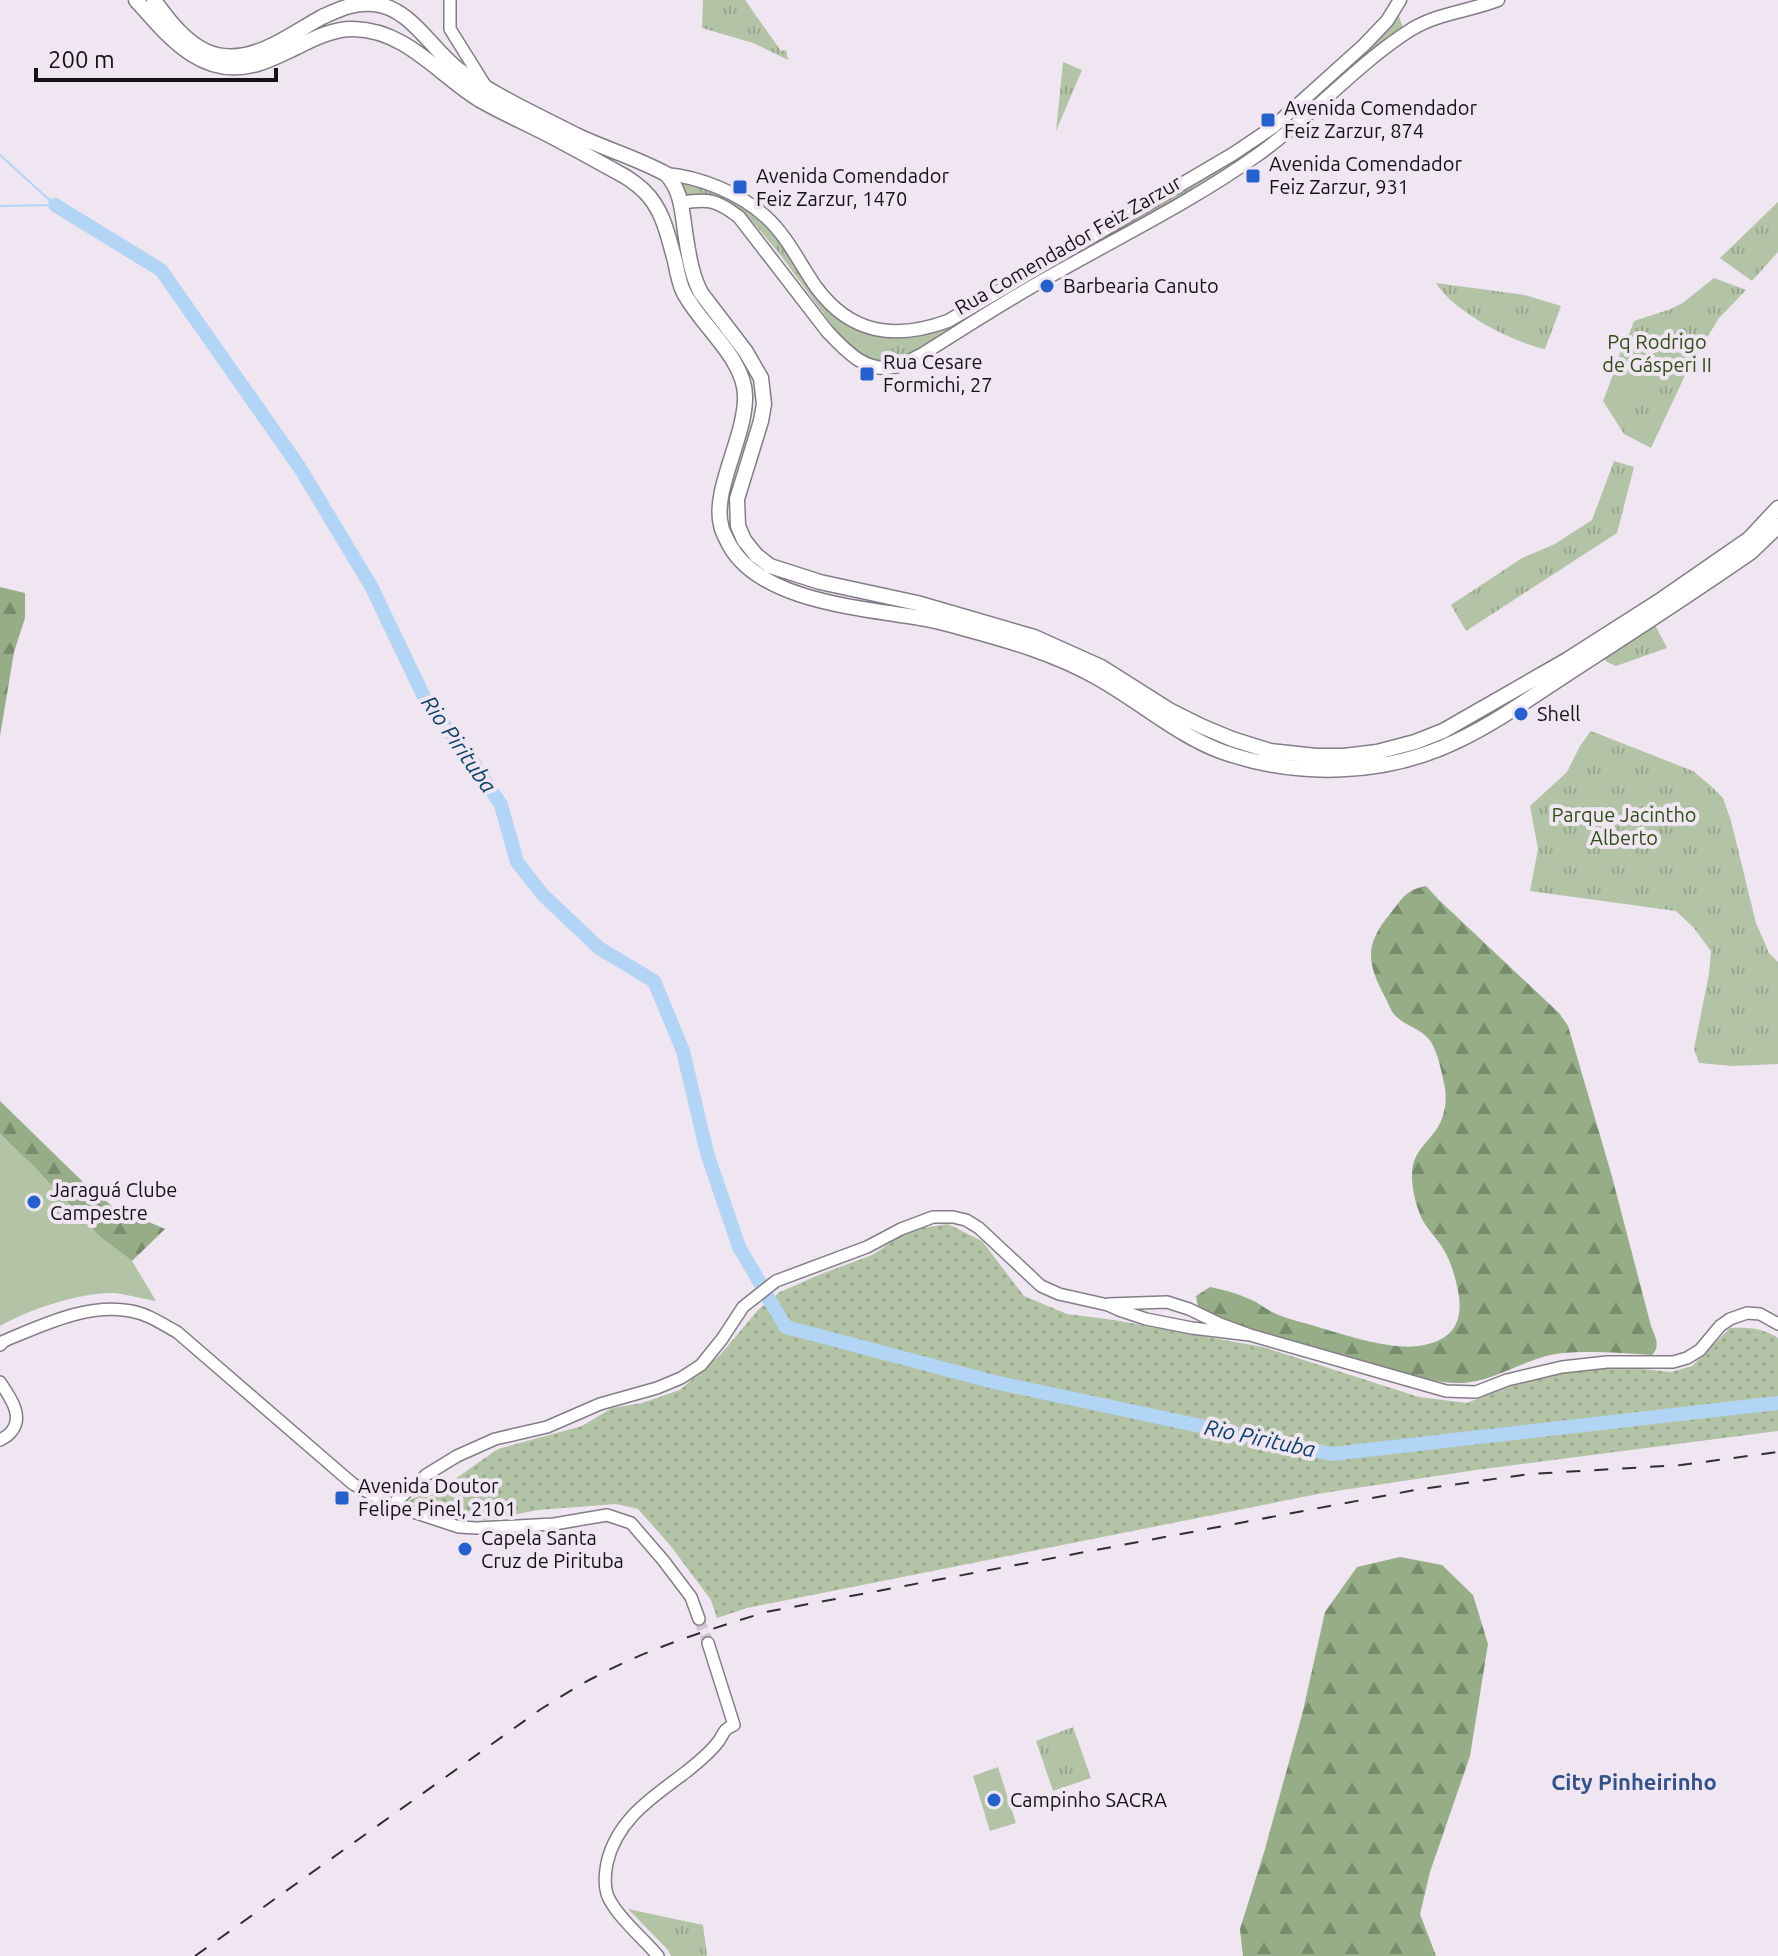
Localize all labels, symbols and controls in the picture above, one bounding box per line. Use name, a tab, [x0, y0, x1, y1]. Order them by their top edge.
scale bar	[36, 32, 276, 82]
text: 200 m	[48, 46, 115, 73]
place label: Avenida Comendador Feiz Zarzur, 874	[1284, 96, 1477, 142]
marker: Avenida Comendador Feiz Zarzur, 874	[1259, 111, 1277, 129]
place label: Avenida Comendador Feiz Zarzur, 931	[1269, 152, 1462, 198]
place label: Avenida Comendador Feiz Zarzur, 1470	[756, 164, 949, 210]
marker: Avenida Comendador Feiz Zarzur, 931	[1244, 167, 1262, 185]
street label: Rua Comendador Feiz Zarzur	[950, 170, 1185, 319]
marker: Avenida Comendador Feiz Zarzur, 1470	[731, 178, 749, 196]
place label: Barbearia Canuto	[1063, 274, 1219, 297]
marker: Barbearia Canuto	[1038, 277, 1056, 295]
park label: Pq Rodrigo de Gásperi II	[1602, 330, 1712, 376]
place label: Rua Cesare Formichi, 27	[883, 350, 993, 396]
marker: Rua Cesare Formichi, 27	[858, 365, 876, 383]
water label: Rio Pirituba	[417, 690, 502, 797]
place label: Shell	[1537, 702, 1580, 725]
marker: Shell	[1512, 705, 1530, 723]
park label: Parque Jacintho Alberto	[1551, 803, 1697, 849]
place label: Jaraguá Clube Campestre	[50, 1178, 177, 1224]
marker: Jaraguá Clube Campestre	[25, 1193, 43, 1211]
water label: Rio Pirituba	[1202, 1414, 1318, 1461]
place label: Avenida Doutor Felipe Pinel, 2101	[358, 1474, 516, 1520]
marker: Avenida Doutor Felipe Pinel, 2101	[333, 1489, 351, 1507]
place label: Capela Santa Cruz de Pirituba	[481, 1526, 624, 1572]
marker: Capela Santa Cruz de Pirituba	[456, 1540, 474, 1558]
district label: City Pinheirinho	[1551, 1769, 1717, 1794]
place label: Campinho SACRA	[1010, 1788, 1167, 1811]
marker: Campinho SACRA	[985, 1791, 1003, 1809]

